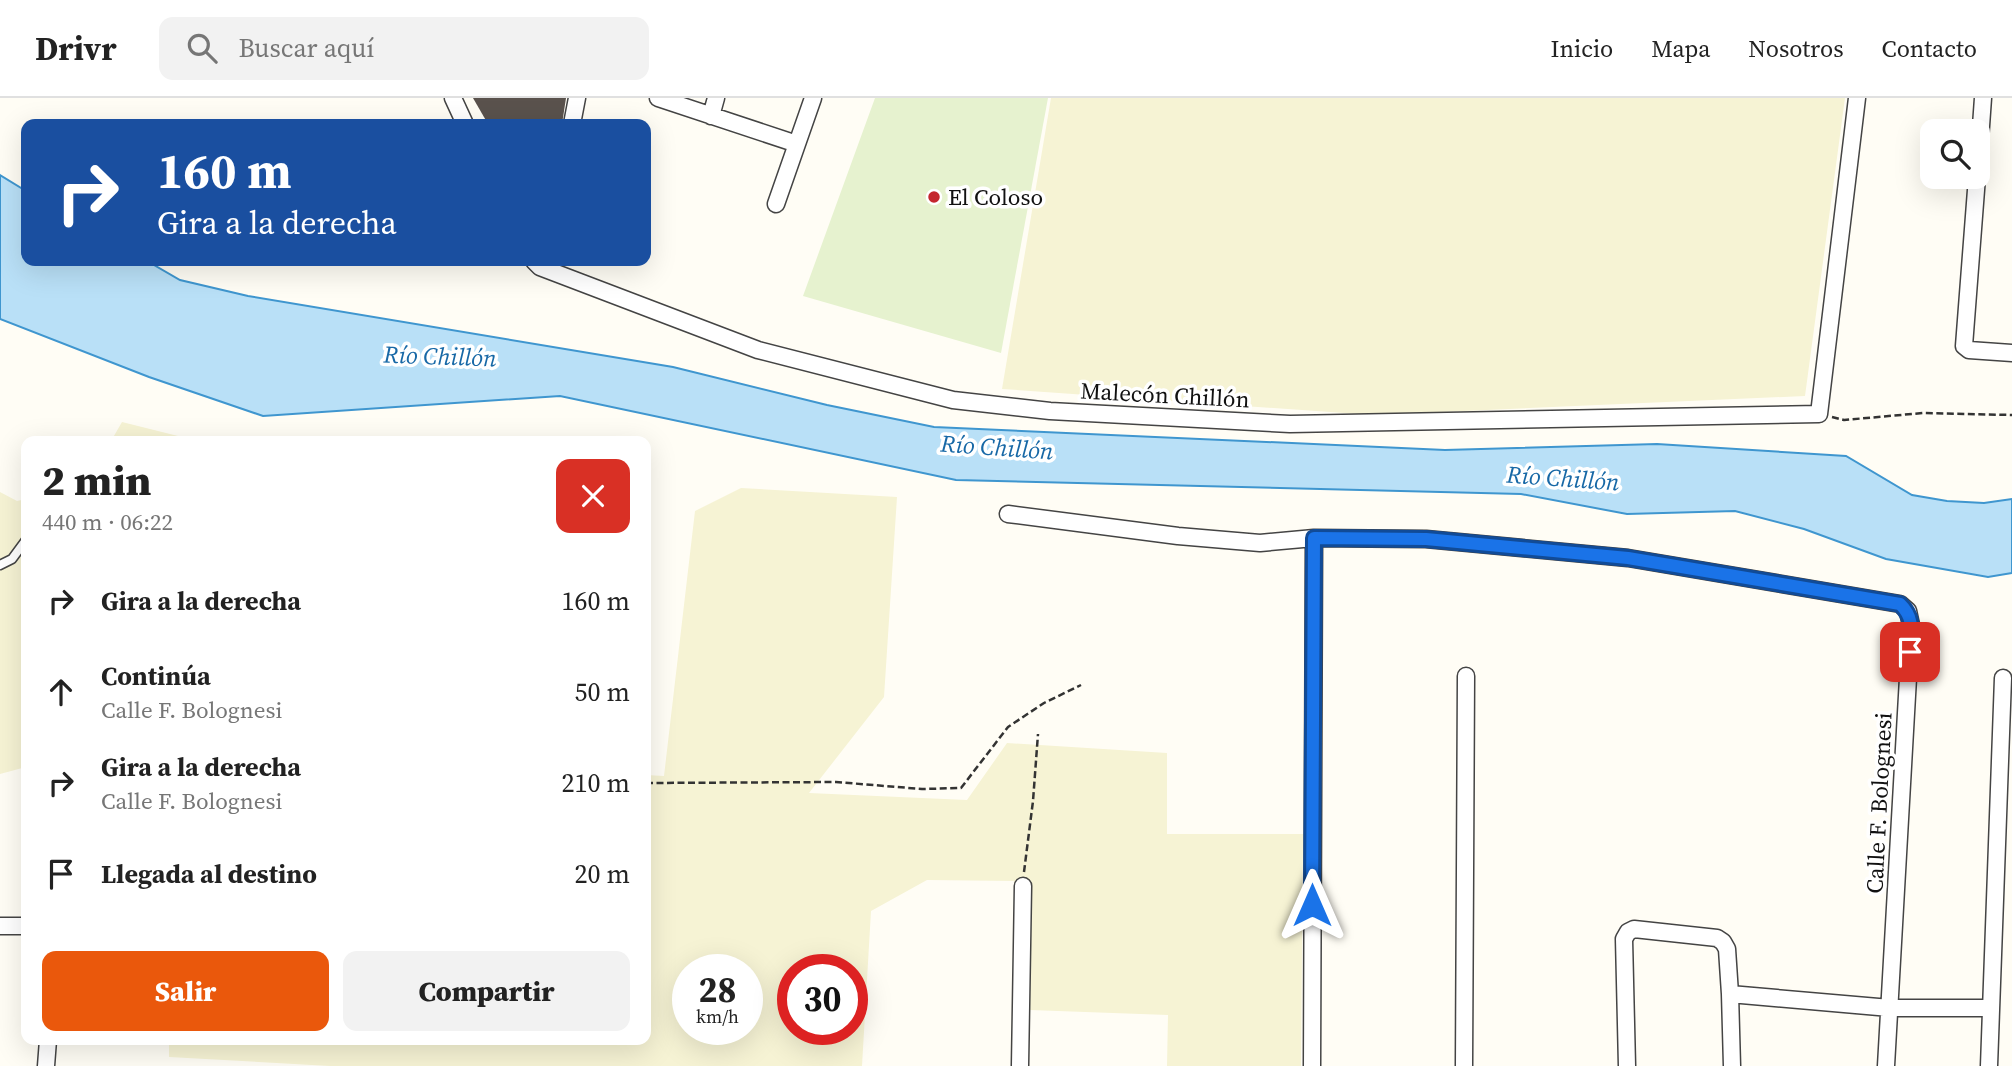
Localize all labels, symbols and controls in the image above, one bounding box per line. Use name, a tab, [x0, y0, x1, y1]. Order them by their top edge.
search box	[159, 17, 649, 80]
text: Drivr	[35, 26, 117, 71]
icon: search	[183, 29, 221, 67]
text: Buscar aquí	[239, 30, 374, 66]
text: Inicio	[1551, 32, 1613, 65]
text: Mapa	[1651, 32, 1710, 65]
text: Nosotros	[1748, 32, 1844, 65]
text: Contacto	[1882, 32, 1977, 65]
map controls	[1920, 119, 1990, 189]
button: search	[1920, 119, 1990, 189]
text: 160 m	[157, 137, 292, 204]
icon: right	[42, 147, 133, 238]
place label: El Coloso	[948, 181, 1043, 213]
marker: El Coloso	[926, 189, 942, 205]
text: Gira a la derecha	[157, 201, 397, 245]
water label: Río Chillón	[382, 338, 498, 374]
street label: Malecón Chillón	[1080, 375, 1250, 415]
water label: Río Chillón	[938, 427, 1055, 467]
text: 2 min	[42, 451, 152, 509]
water label: Río Chillón	[1504, 458, 1621, 498]
button: close	[556, 459, 630, 533]
text: 440 m · 06:22	[42, 506, 173, 538]
icon: right	[42, 582, 80, 620]
text: Gira a la derecha	[101, 583, 301, 619]
text: 160 m	[562, 583, 630, 619]
pin	[1880, 622, 1940, 682]
icon: arrive	[1891, 633, 1929, 671]
text: Continúa	[101, 658, 211, 694]
icon: ahead	[42, 673, 80, 711]
text: 50 m	[575, 674, 630, 710]
text: Calle F. Bolognesi	[101, 694, 282, 726]
street label: Calle F. Bolognesi	[1858, 712, 1900, 894]
text: Gira a la derecha	[101, 749, 301, 785]
icon: right	[42, 764, 80, 802]
text: 210 m	[562, 765, 630, 801]
text: Calle F. Bolognesi	[101, 785, 282, 817]
icon: arrive	[42, 855, 80, 893]
text: Llegada al destino	[101, 856, 317, 892]
text: 20 m	[575, 856, 630, 892]
position arrow	[1275, 868, 1349, 942]
button: Salir	[42, 951, 329, 1031]
button: Compartir	[343, 951, 630, 1031]
speed limit sign: 30	[777, 954, 868, 1045]
text: 28	[699, 966, 736, 1014]
text: km/h	[696, 1004, 739, 1029]

